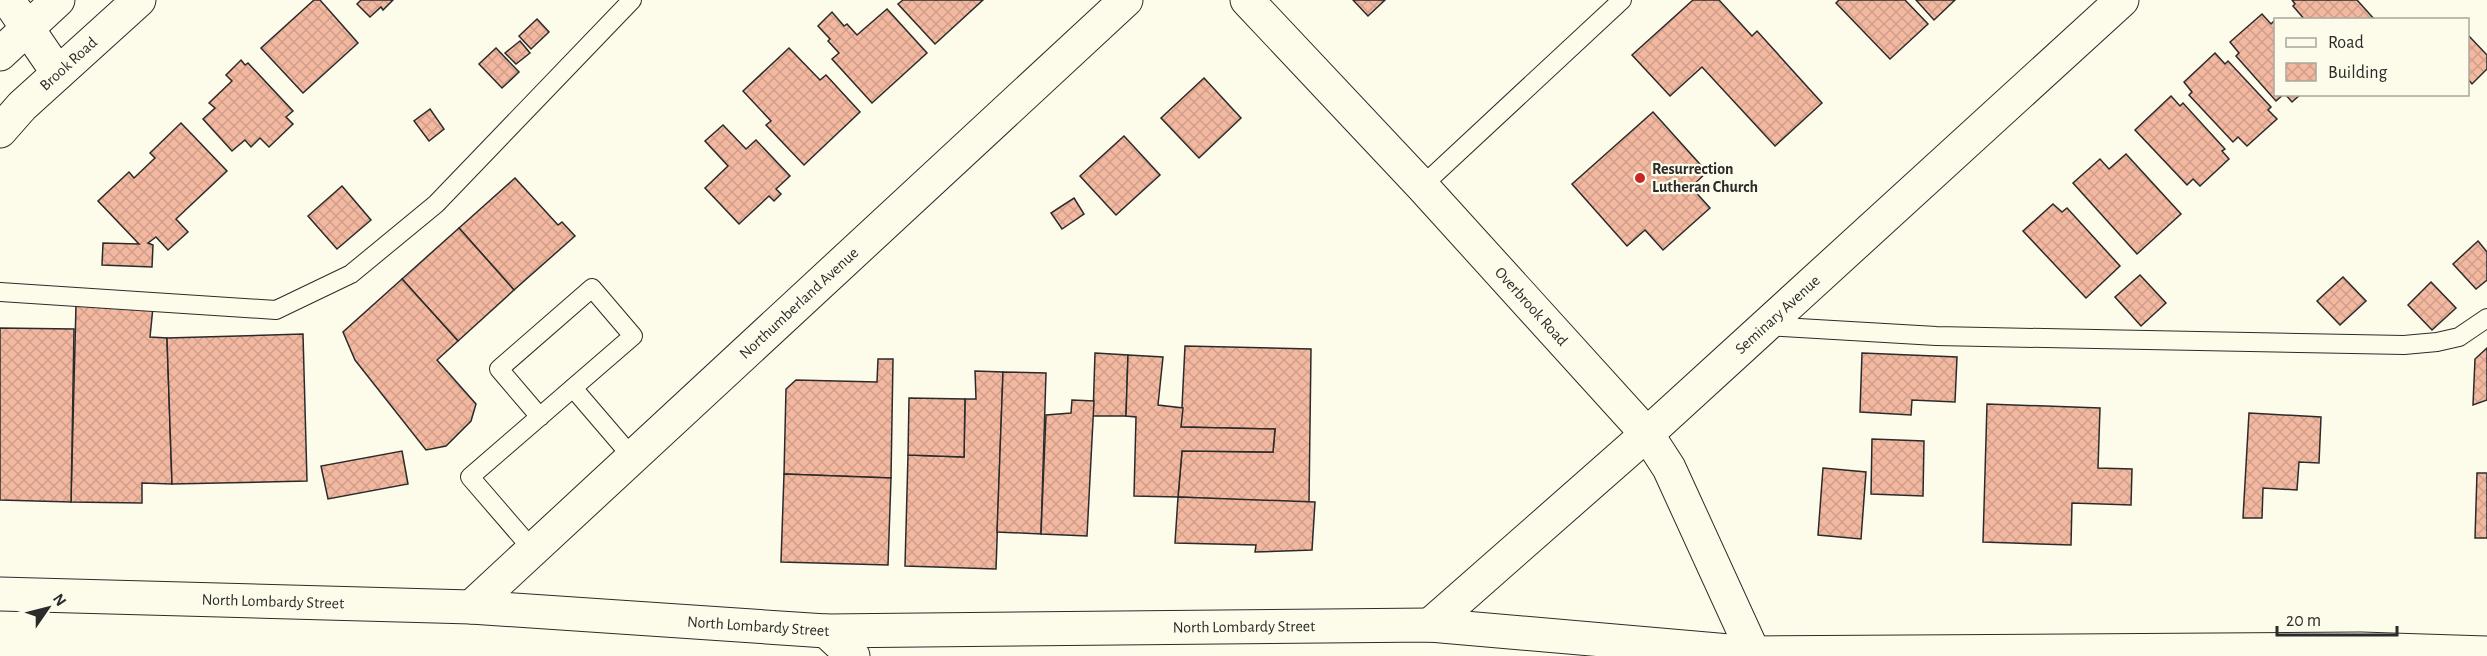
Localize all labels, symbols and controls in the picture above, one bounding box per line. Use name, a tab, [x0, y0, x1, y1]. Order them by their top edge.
legend	[2274, 18, 2469, 96]
street label: Brook Road	[37, 34, 100, 94]
text: Road	[2328, 34, 2364, 52]
text: Building	[2328, 64, 2388, 82]
place label: Resurrection Lutheran Church	[1652, 161, 1758, 195]
marker: Resurrection Lutheran Church	[1633, 171, 1647, 185]
street label: Northumberland Avenue	[736, 244, 861, 362]
street label: Overbrook Road	[1492, 264, 1571, 349]
street label: Seminary Avenue	[1732, 272, 1823, 357]
north arrow	[18, 578, 78, 638]
text: N	[50, 591, 69, 609]
street label: North Lombardy Street	[201, 592, 344, 611]
scale bar	[2277, 599, 2397, 637]
text: 20 m	[2286, 612, 2321, 630]
street label: North Lombardy Street	[686, 614, 829, 639]
street label: North Lombardy Street	[1173, 618, 1315, 636]

